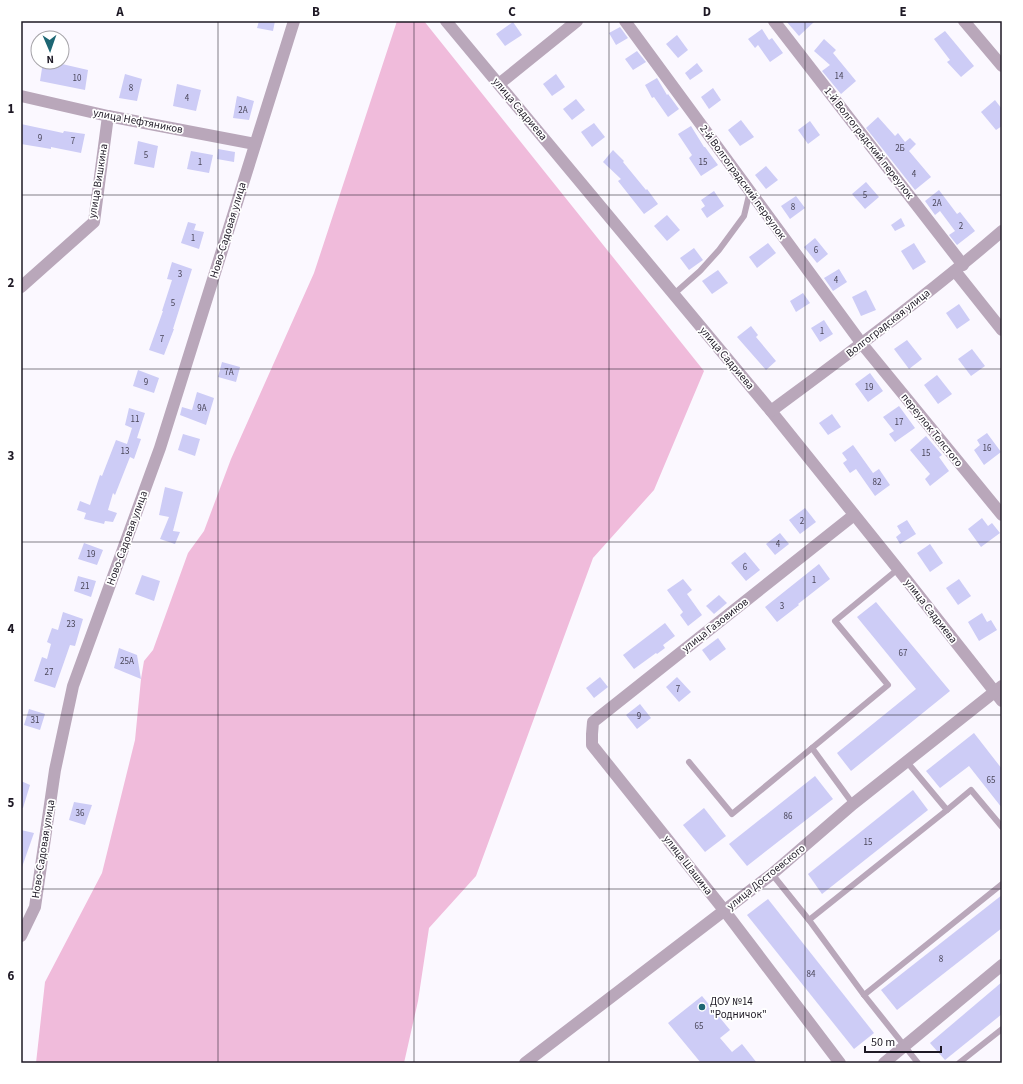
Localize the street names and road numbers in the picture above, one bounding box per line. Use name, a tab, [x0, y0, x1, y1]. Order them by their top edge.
street label: улица Садриева	[489, 74, 551, 144]
street label: 1-й Волгоградский переулок	[821, 84, 918, 202]
street label: улица Нефтяников	[92, 105, 185, 137]
street label: 2-й Волгоградский переулок	[696, 122, 790, 243]
street label: улица Вишкина	[85, 143, 111, 219]
street label: Ново-Садовая улица	[206, 180, 250, 280]
street label: Волгоградская улица	[843, 285, 933, 361]
street label: улица Садриева	[696, 323, 758, 393]
street label: переулок Толстого	[898, 390, 966, 470]
street label: Ново-Садовая улица	[103, 489, 151, 587]
street label: улица Садриева	[901, 576, 961, 646]
street label: улица Газовиков	[679, 594, 752, 656]
street label: Ново-Садовая улица	[28, 799, 58, 899]
street label: улица Шашина	[660, 832, 716, 898]
street label: улица Достоевского	[724, 841, 809, 913]

